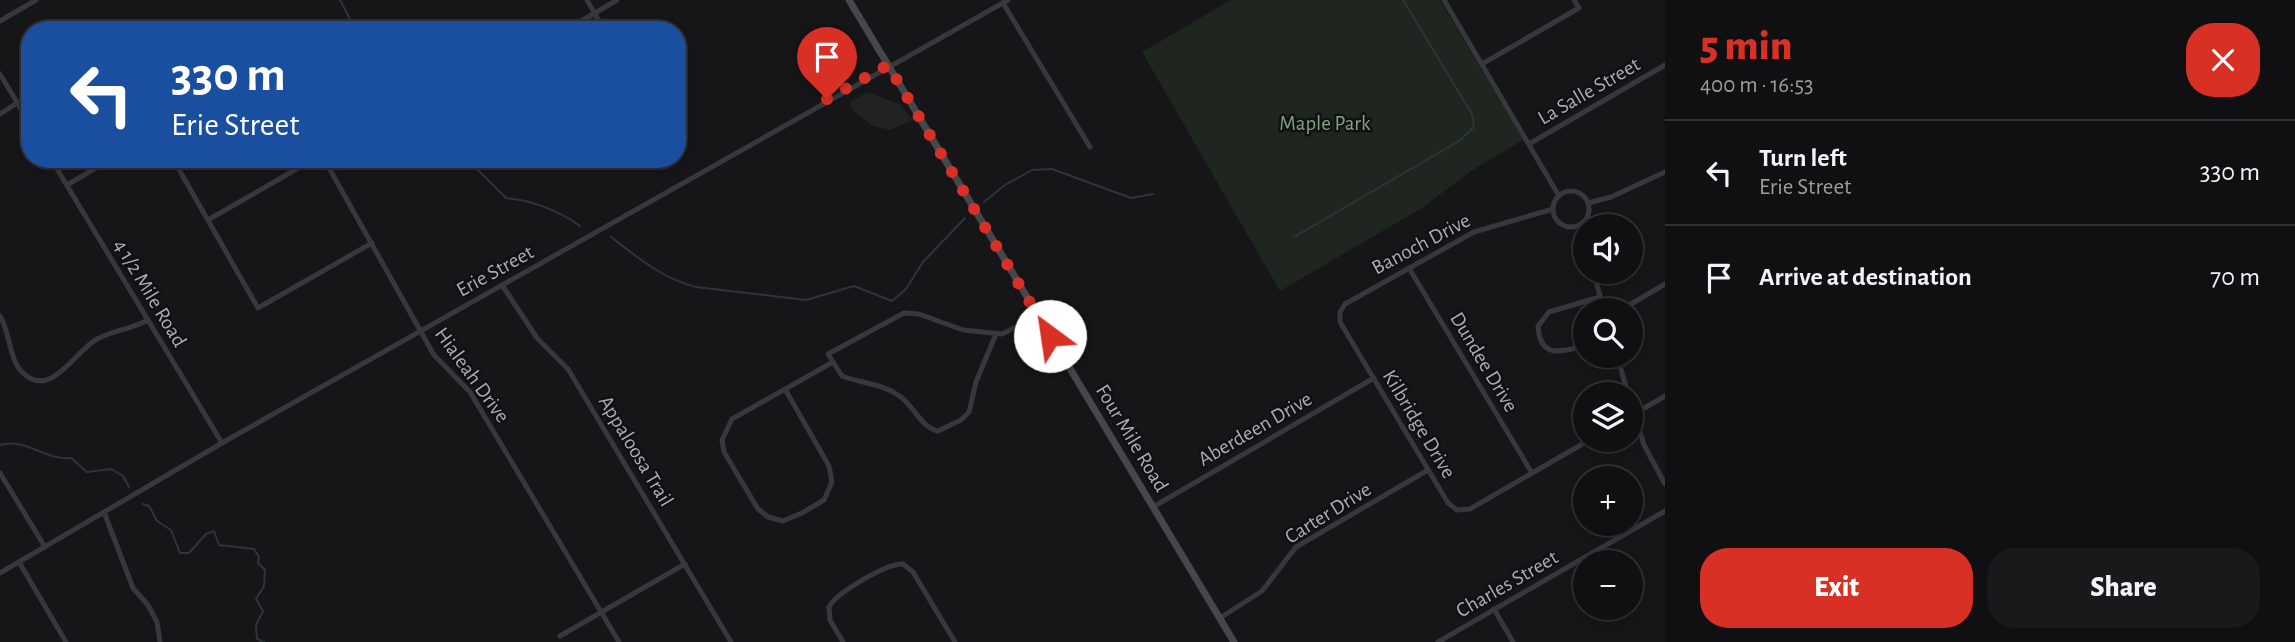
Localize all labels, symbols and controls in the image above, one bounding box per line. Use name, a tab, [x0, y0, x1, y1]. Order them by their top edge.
button: close	[2186, 23, 2260, 97]
text: 5 min	[1700, 25, 1792, 67]
pin	[797, 27, 857, 99]
icon: arrive	[808, 38, 846, 76]
icon: left	[56, 49, 147, 140]
text: 330 m	[171, 51, 286, 100]
street label: La Salle Street	[1534, 53, 1644, 129]
text: 400 m · 16:53	[1700, 74, 1813, 97]
text: Erie Street	[171, 109, 300, 141]
park label: Maple Park	[1279, 113, 1371, 134]
text: Turn left	[1759, 145, 1847, 171]
icon: left	[1700, 154, 1738, 192]
text: 330 m	[2200, 159, 2260, 185]
text: Erie Street	[1759, 176, 1851, 199]
street label: Banoch Drive	[1368, 209, 1474, 279]
map controls	[1573, 214, 1643, 620]
button: sound	[1573, 214, 1643, 284]
street label: 4 1/2 Mile Road	[110, 235, 190, 351]
street label: Erie Street	[453, 241, 537, 301]
icon: arrive	[1700, 259, 1738, 297]
text: Arrive at destination	[1759, 264, 1972, 290]
text: 70 m	[2210, 264, 2260, 290]
button: search	[1573, 298, 1643, 368]
position arrow	[1013, 299, 1087, 373]
street label: Dundee Drive	[1446, 308, 1522, 416]
street label: Hialeah Drive	[431, 324, 513, 426]
street label: Kilbridge Drive	[1379, 366, 1459, 482]
street label: Four Mile Road	[1092, 381, 1172, 495]
button: layers	[1573, 382, 1643, 452]
street label: Aberdeen Drive	[1194, 388, 1316, 470]
street label: Appaloosa Trail	[595, 392, 677, 510]
button: +	[1573, 466, 1643, 536]
street label: Carter Drive	[1281, 478, 1375, 548]
street label: Charles Street	[1453, 546, 1562, 622]
button: Exit	[1700, 548, 1973, 628]
button: Share	[1987, 548, 2260, 628]
button: −	[1573, 550, 1643, 620]

